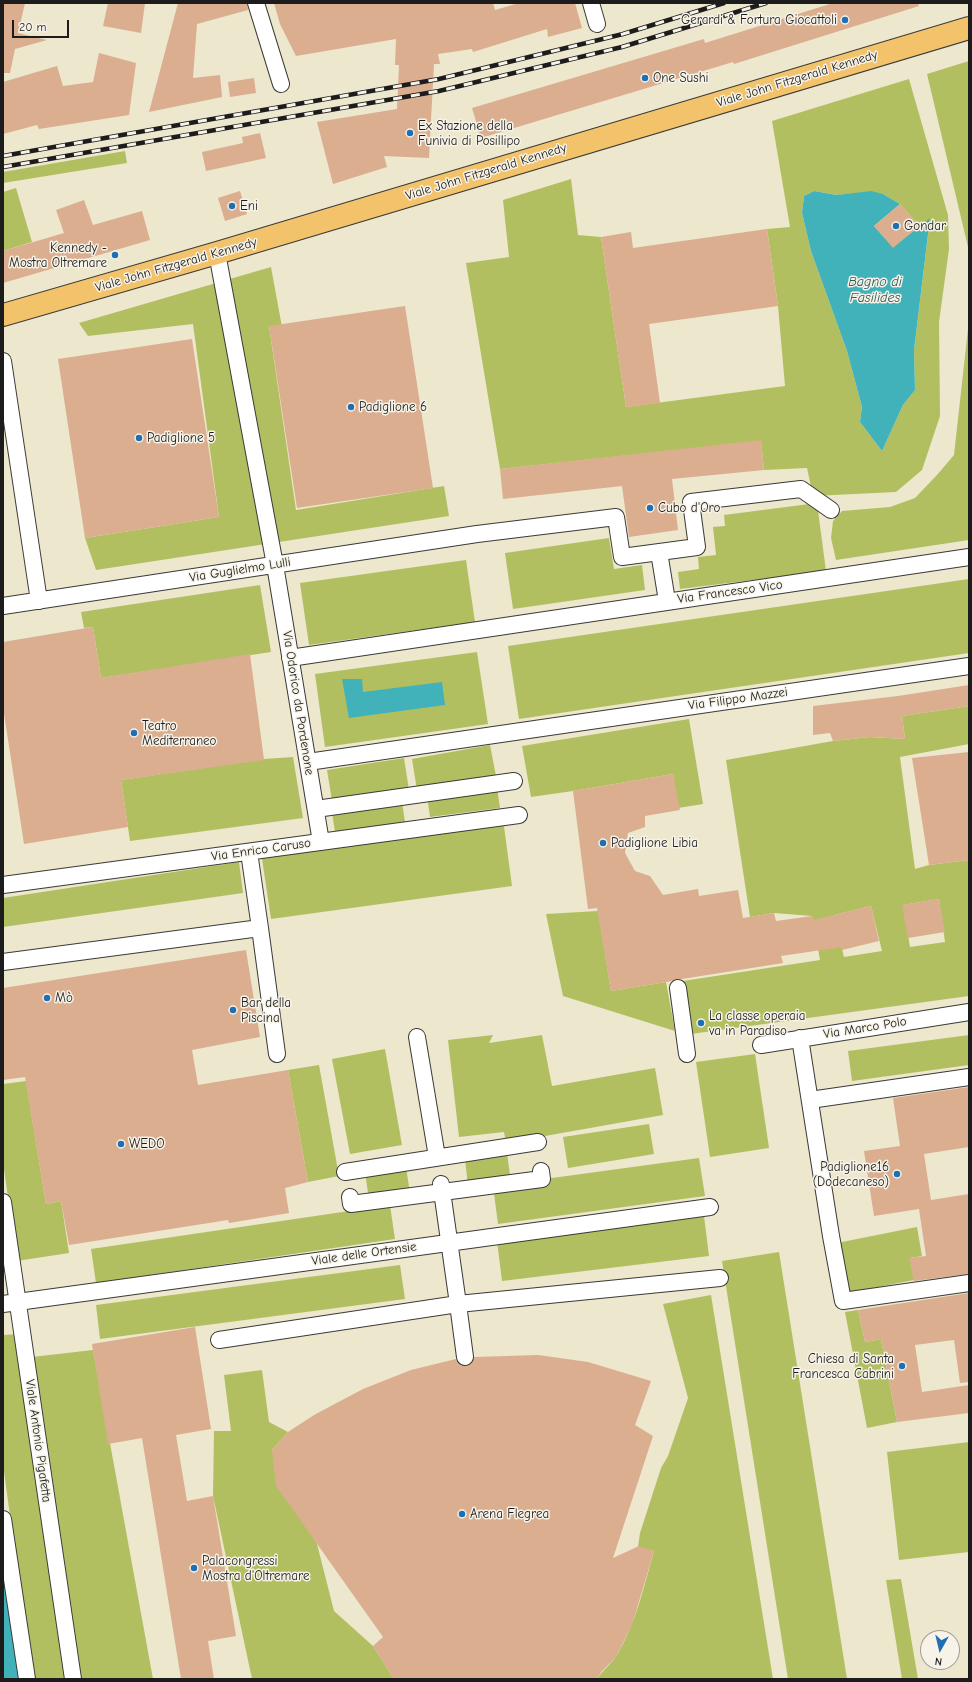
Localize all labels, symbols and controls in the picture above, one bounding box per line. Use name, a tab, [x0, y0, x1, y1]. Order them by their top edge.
scale bar	[14, 12, 71, 38]
place label: Gerardi & Fortura Giocattoli	[681, 12, 837, 28]
marker: Gerardi & Fortura Giocattoli	[840, 15, 850, 25]
text: 20 m	[19, 20, 47, 34]
street label: Viale John Fitzgerald Kennedy	[715, 47, 879, 111]
place label: One Sushi	[653, 70, 709, 86]
marker: One Sushi	[640, 73, 650, 83]
place label: Ex Stazione della Funivia di Posillipo	[418, 118, 520, 149]
marker: Ex Stazione della Funivia di Posillipo	[405, 128, 415, 138]
street label: Viale John Fitzgerald Kennedy	[404, 140, 568, 204]
place label: Eni	[240, 198, 258, 214]
marker: Eni	[227, 201, 237, 211]
place label: Gondar	[904, 218, 946, 234]
marker: Gondar	[891, 221, 901, 231]
street label: Viale John Fitzgerald Kennedy	[93, 234, 259, 296]
place label: Kennedy - Mostra Oltremare	[9, 240, 107, 271]
marker: Kennedy - Mostra Oltremare	[110, 250, 120, 260]
water label: Bagno di Fasilides	[848, 274, 902, 306]
place label: Padiglione 6	[359, 399, 427, 415]
marker: Padiglione 6	[346, 402, 356, 412]
place label: Padiglione 5	[147, 430, 215, 446]
marker: Padiglione 5	[134, 433, 144, 443]
place label: Cubo d'Oro	[658, 500, 720, 516]
marker: Cubo d'Oro	[645, 503, 655, 513]
street label: Via Guglielmo Lulli	[188, 554, 292, 586]
street label: Via Francesco Vico	[676, 577, 784, 607]
street label: Via Odorico da Pordenone	[279, 630, 317, 776]
street label: Via Filippo Mazzei	[687, 684, 789, 714]
place label: Teatro Mediterraneo	[142, 718, 216, 749]
marker: Teatro Mediterraneo	[129, 728, 139, 738]
street label: Via Enrico Caruso	[210, 835, 312, 865]
place label: Padiglione Libia	[611, 835, 698, 851]
marker: Padiglione Libia	[598, 838, 608, 848]
place label: Mò	[55, 990, 73, 1006]
marker: Mò	[42, 993, 52, 1003]
place label: Bar della Piscina	[241, 995, 291, 1026]
marker: Bar della Piscina	[228, 1005, 238, 1015]
place label: La classe operaia va in Paradiso	[709, 1008, 805, 1039]
street label: Via Marco Polo	[822, 1014, 908, 1042]
marker: La classe operaia va in Paradiso	[696, 1018, 706, 1028]
place label: WEDO	[129, 1136, 165, 1152]
marker: WEDO	[116, 1139, 126, 1149]
place label: Padiglione16 (Dodecaneso)	[813, 1159, 889, 1190]
marker: Padiglione16 (Dodecaneso)	[892, 1169, 902, 1179]
street label: Viale delle Ortensie	[311, 1239, 417, 1269]
place label: Chiesa di Santa Francesca Cabrini	[792, 1351, 894, 1382]
marker: Chiesa di Santa Francesca Cabrini	[897, 1361, 907, 1371]
street label: Viale Antonio Pigafetta	[22, 1378, 54, 1504]
place label: Arena Flegrea	[470, 1506, 549, 1522]
marker: Arena Flegrea	[457, 1509, 467, 1519]
place label: Palacongressi Mostra d'Oltremare	[202, 1553, 309, 1584]
marker: Palacongressi Mostra d'Oltremare	[189, 1563, 199, 1573]
north arrow	[920, 1630, 960, 1670]
text: N	[934, 1654, 943, 1668]

